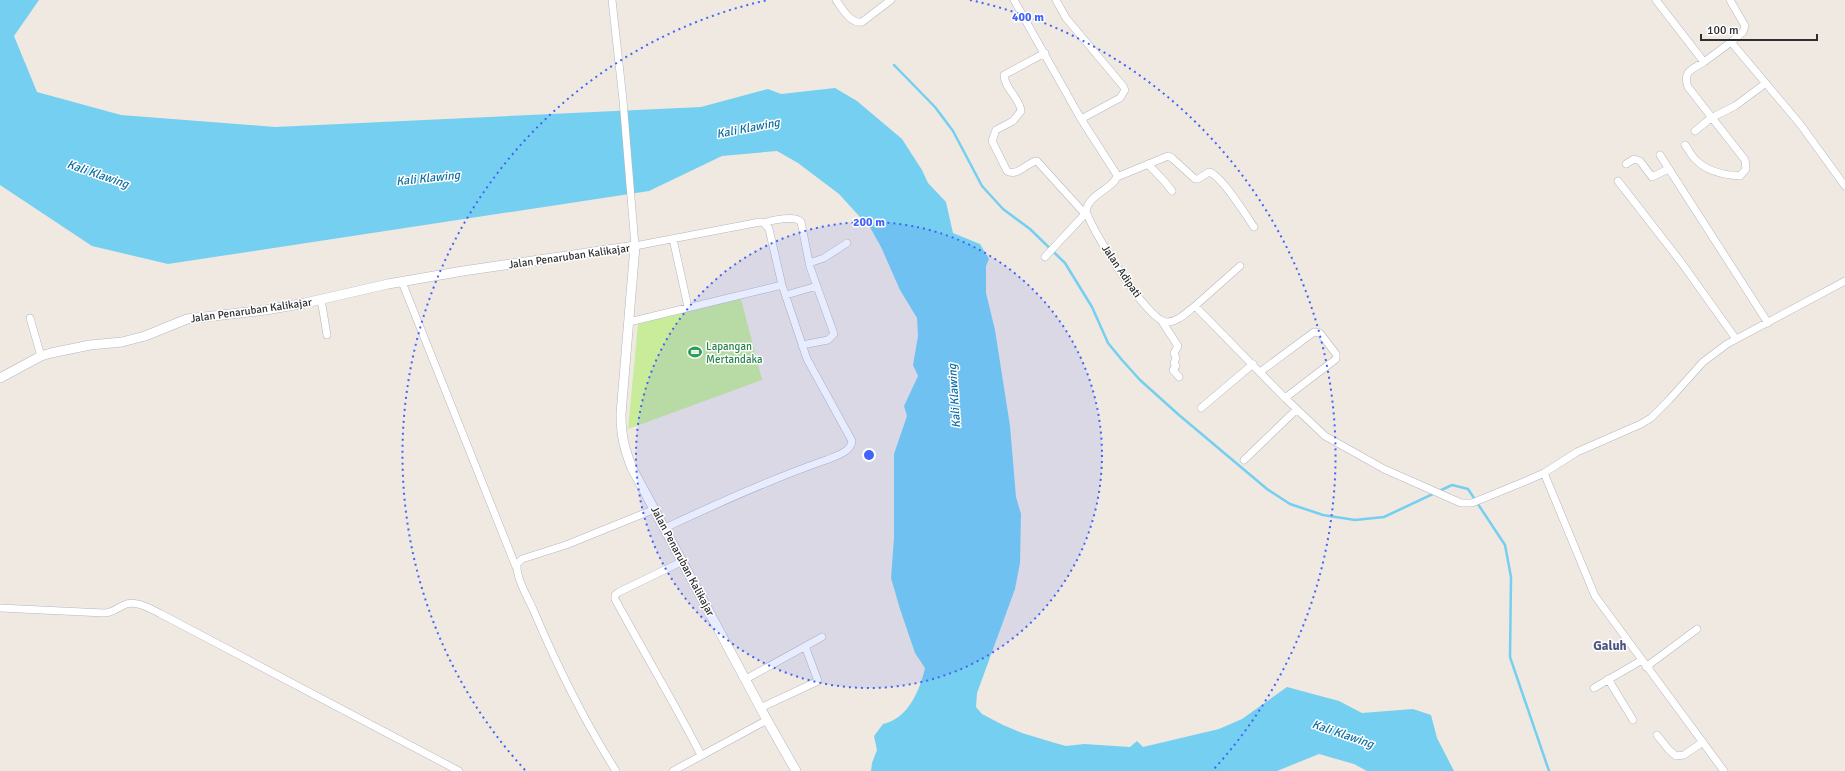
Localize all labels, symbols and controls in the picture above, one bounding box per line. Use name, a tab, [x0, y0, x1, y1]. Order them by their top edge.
text: 400 m	[1012, 10, 1044, 25]
scale bar	[1701, 16, 1817, 42]
text: 100 m	[1707, 23, 1739, 38]
water label: Kali Klawing	[715, 115, 783, 142]
water label: Kali Klawing	[65, 157, 132, 193]
water label: Kali Klawing	[395, 168, 462, 189]
text: 200 m	[853, 215, 885, 230]
street label: Jalan Penaruban Kalikajar	[508, 242, 631, 271]
street label: Jalan Adipati	[1099, 242, 1144, 300]
street label: Jalan Penaruban Kalikajar	[190, 296, 313, 325]
place label: Lapangan Mertandaka	[706, 340, 763, 366]
sports icon: Lapangan Mertandaka	[687, 344, 703, 360]
water label: Kali Klawing	[945, 362, 964, 429]
centre of rings	[862, 448, 876, 462]
street label: Jalan Penaruban Kalikajar	[648, 504, 717, 618]
district label: Galuh	[1593, 638, 1627, 654]
water label: Kali Klawing	[1310, 717, 1377, 753]

